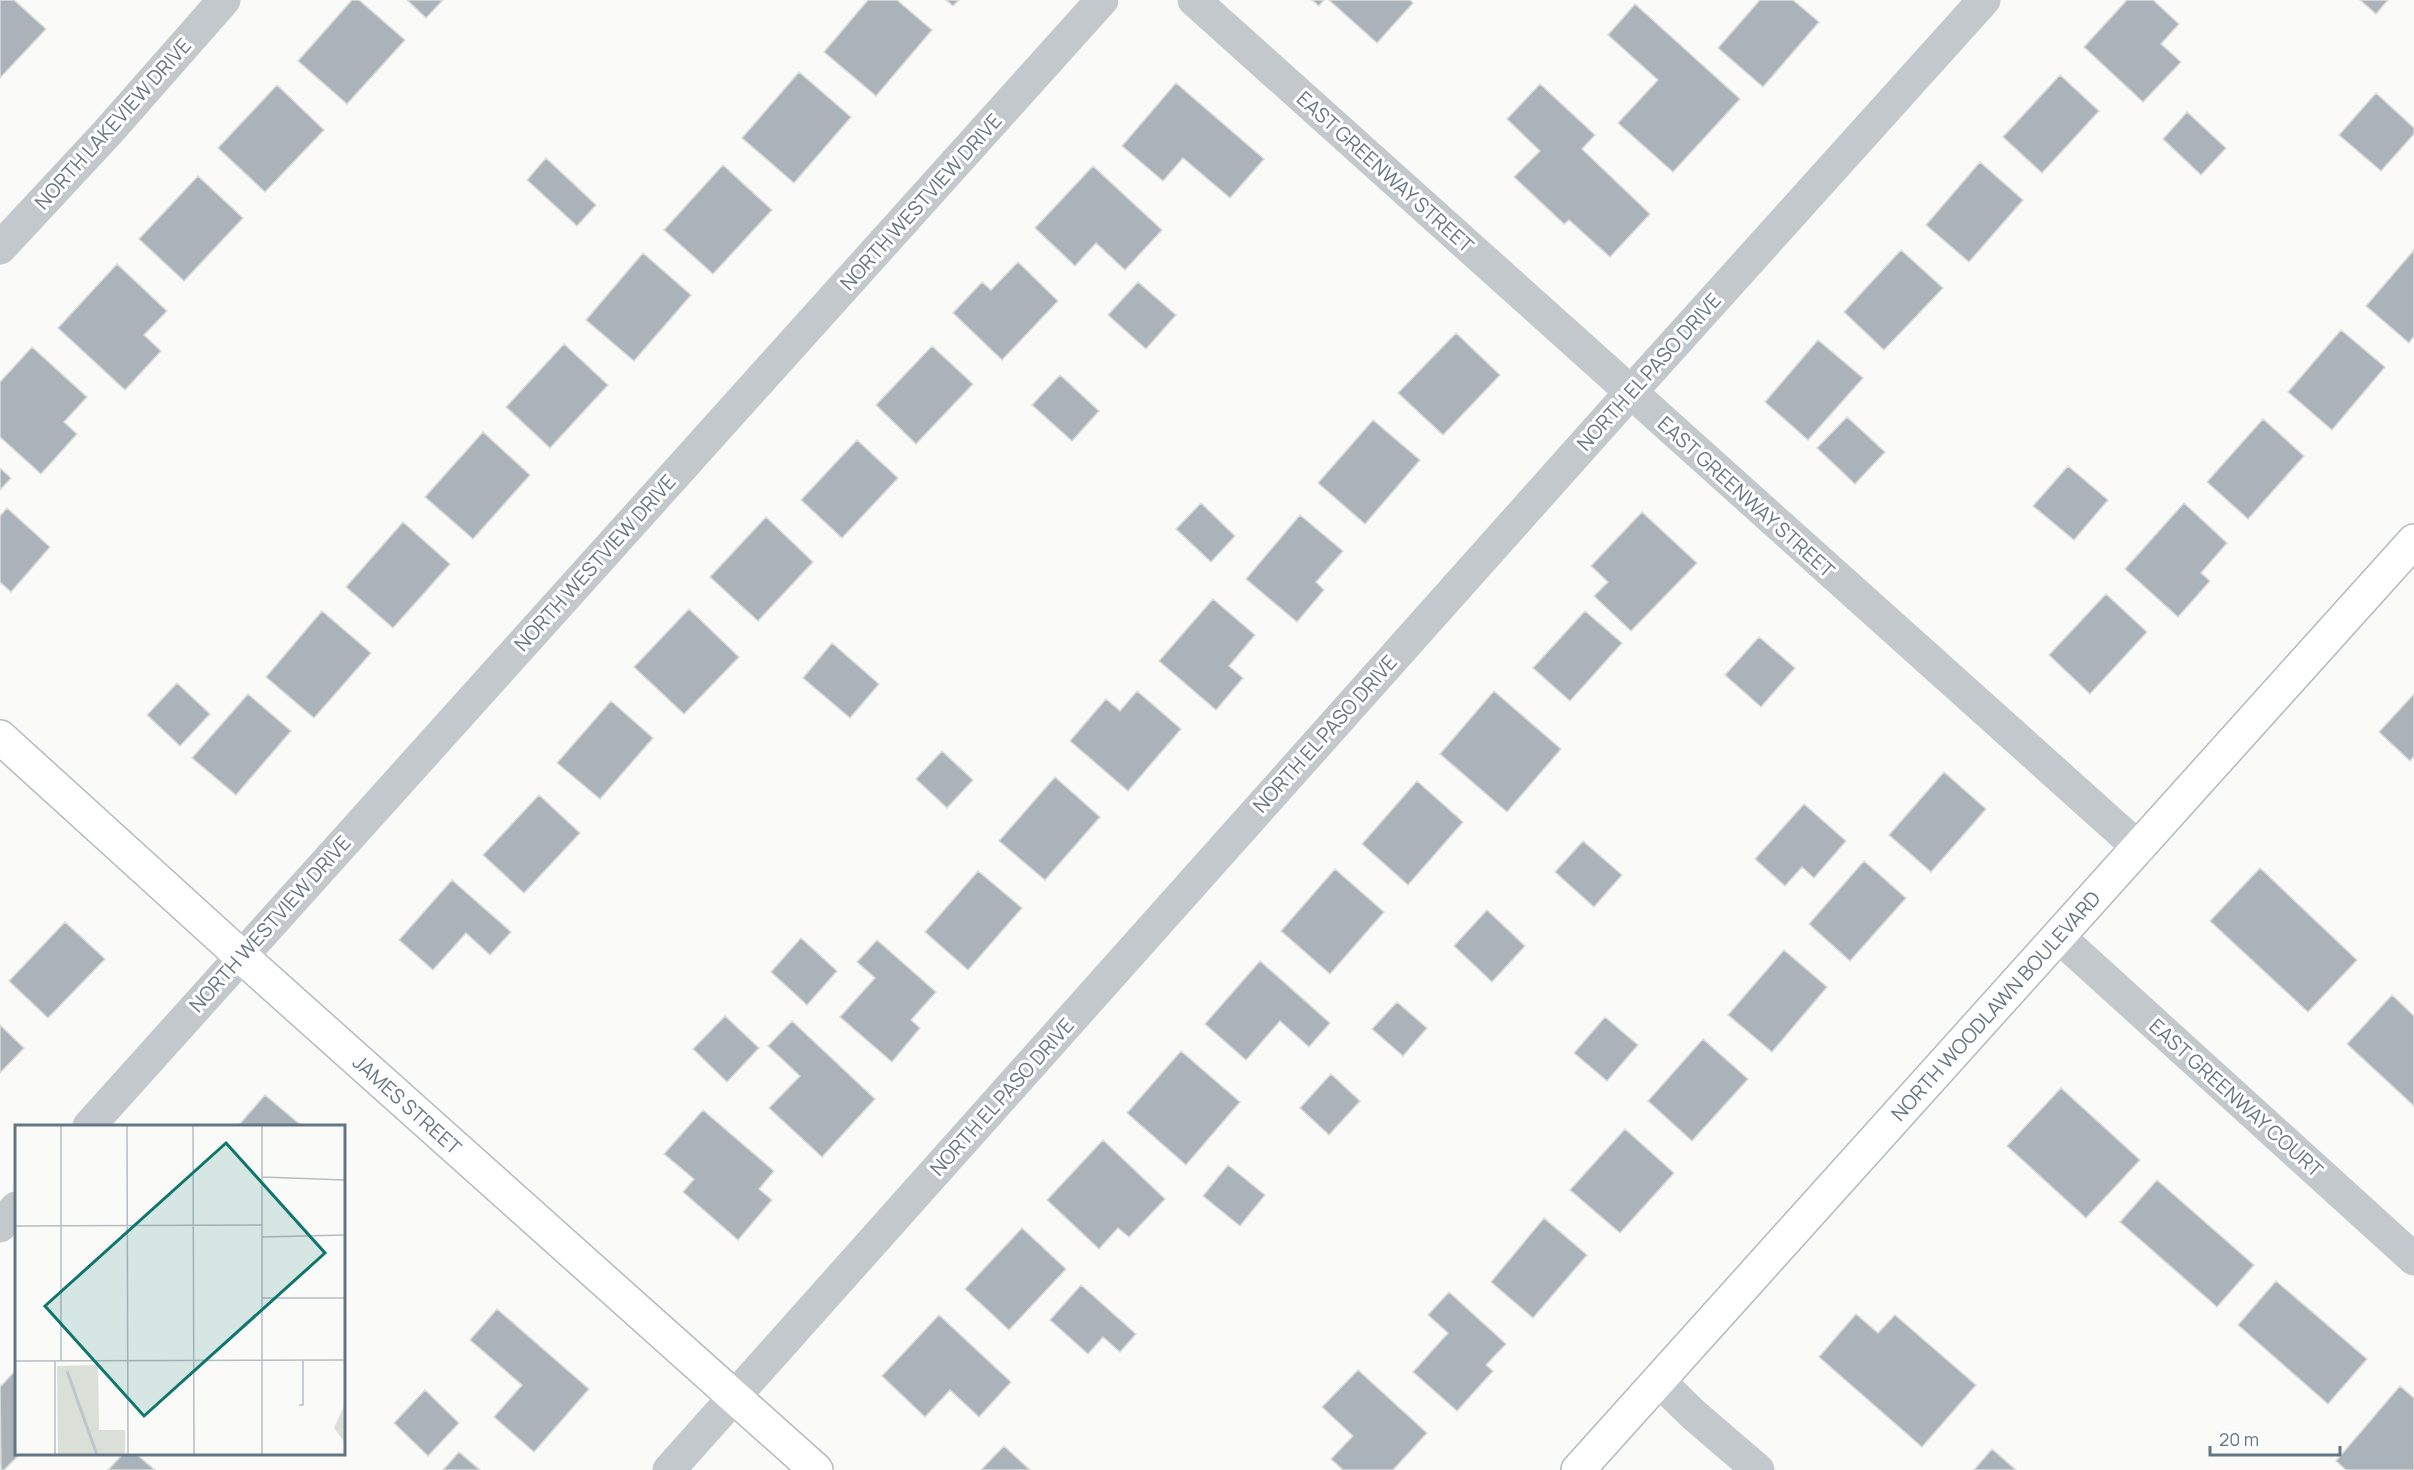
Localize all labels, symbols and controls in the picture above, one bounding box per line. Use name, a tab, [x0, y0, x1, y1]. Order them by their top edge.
street label: NORTH LAKEVIEW DRIVE	[28, 32, 197, 215]
street label: EAST GREENWAY STREET	[1291, 85, 1480, 258]
street label: NORTH WESTVIEW DRIVE	[834, 107, 1007, 296]
street label: NORTH EL PASO DRIVE	[1571, 287, 1727, 456]
street label: EAST GREENWAY STREET	[1652, 410, 1841, 583]
street label: NORTH WESTVIEW DRIVE	[508, 468, 681, 657]
street label: NORTH EL PASO DRIVE	[1247, 649, 1403, 818]
street label: NORTH WESTVIEW DRIVE	[183, 829, 356, 1018]
street label: NORTH WOODLAWN BOULEVARD	[1885, 885, 2106, 1126]
street label: NORTH EL PASO DRIVE	[924, 1012, 1080, 1181]
street label: EAST GREENWAY COURT	[2144, 1012, 2329, 1183]
street label: JAMES STREET	[347, 1049, 467, 1161]
inset map	[15, 1125, 345, 1455]
scale bar	[2210, 1419, 2340, 1457]
text: 20 m	[2219, 1427, 2259, 1451]

